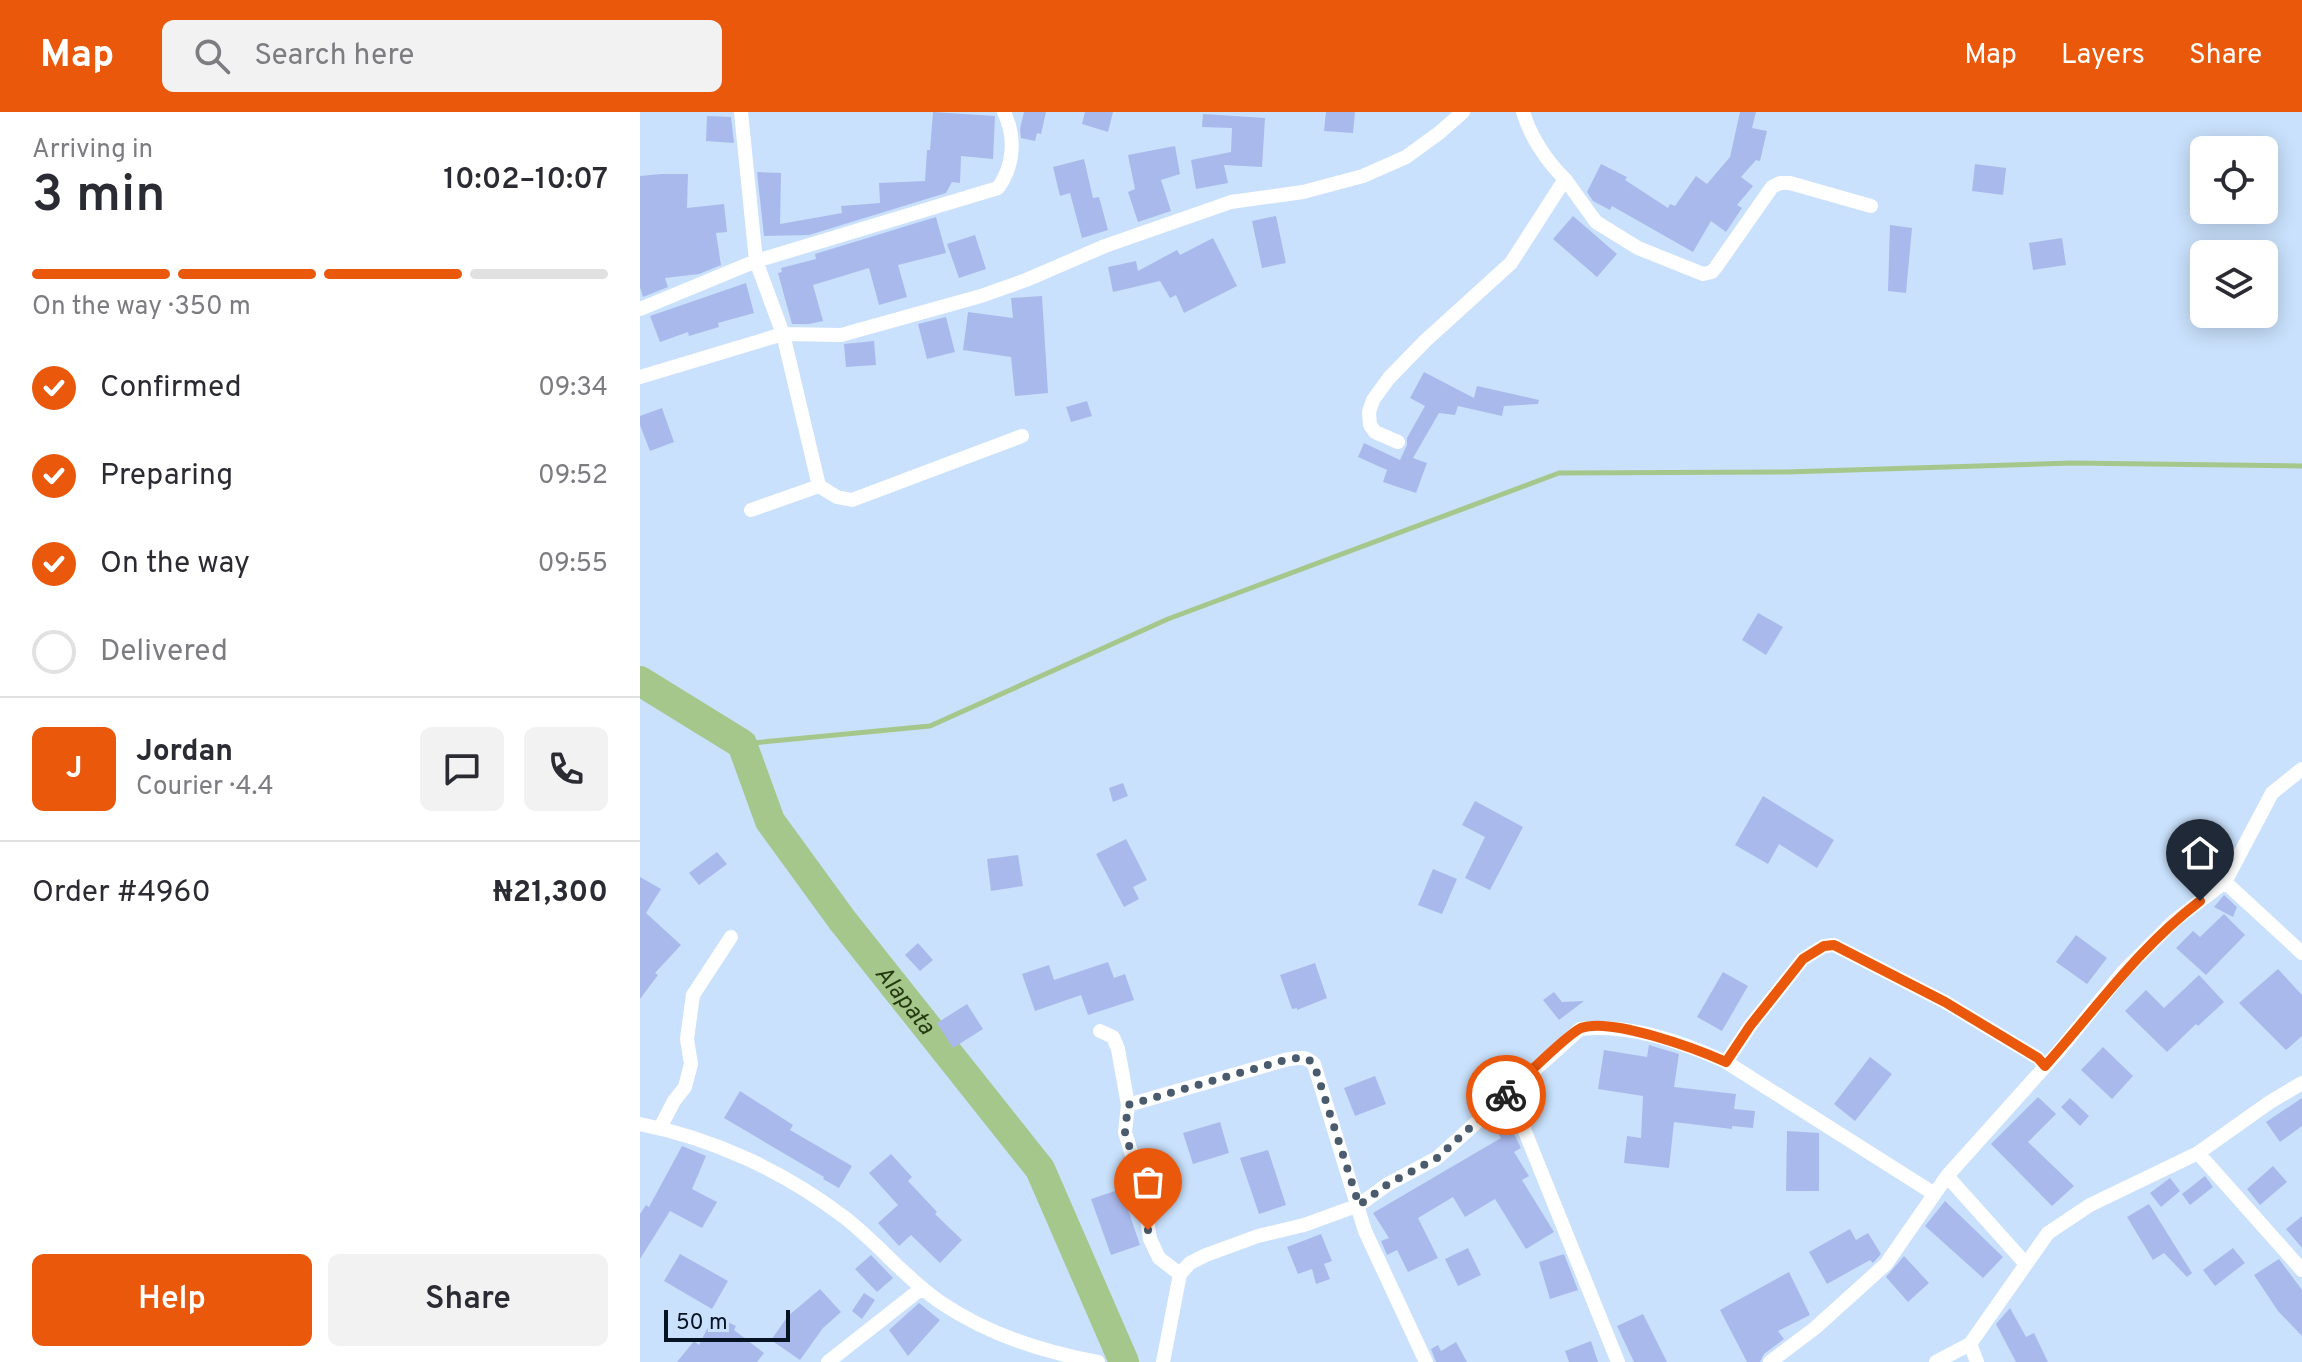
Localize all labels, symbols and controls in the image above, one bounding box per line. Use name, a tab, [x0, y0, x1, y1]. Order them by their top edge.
search box	[162, 20, 722, 92]
text: Map	[40, 32, 114, 81]
icon: search	[190, 34, 234, 78]
text: Search here	[254, 38, 414, 75]
text: Map	[1964, 38, 2017, 74]
text: Layers	[2061, 38, 2145, 74]
text: Share	[2189, 38, 2262, 74]
text: Arriving in	[32, 134, 153, 167]
map controls	[2190, 136, 2278, 328]
button: locate	[2190, 136, 2278, 224]
text: 10:02–10:07	[443, 162, 608, 199]
text: 3 min	[32, 164, 165, 230]
button: layers	[2190, 240, 2278, 328]
text: On the way · 350 m	[32, 291, 251, 324]
icon: check	[32, 366, 76, 410]
text: Confirmed	[100, 370, 242, 407]
text: 09:34	[538, 372, 608, 405]
icon: check	[32, 454, 76, 498]
text: Preparing	[100, 458, 233, 495]
text: 09:52	[538, 460, 608, 493]
icon: check	[32, 542, 76, 586]
text: On the way	[100, 546, 250, 583]
text: 09:55	[538, 548, 608, 581]
text: Delivered	[100, 634, 228, 671]
button: chat	[420, 727, 504, 811]
button: phone	[524, 727, 608, 811]
text: Jordan	[136, 734, 233, 771]
text: J	[66, 751, 82, 788]
text: Courier · 4.4	[136, 771, 274, 804]
pin	[2166, 819, 2234, 901]
icon: home	[2178, 831, 2222, 875]
text: Order #4960	[32, 875, 211, 912]
text: ₦21,300	[493, 875, 608, 912]
water label: Alapata	[867, 960, 941, 1042]
courier	[1466, 1055, 1546, 1135]
icon: bike	[1484, 1073, 1528, 1117]
pin	[1114, 1148, 1182, 1230]
icon: bag	[1126, 1160, 1170, 1204]
button: Help	[32, 1254, 312, 1346]
button: Share	[328, 1254, 608, 1346]
scale bar	[664, 1306, 790, 1342]
text: 50 m	[676, 1310, 728, 1337]

